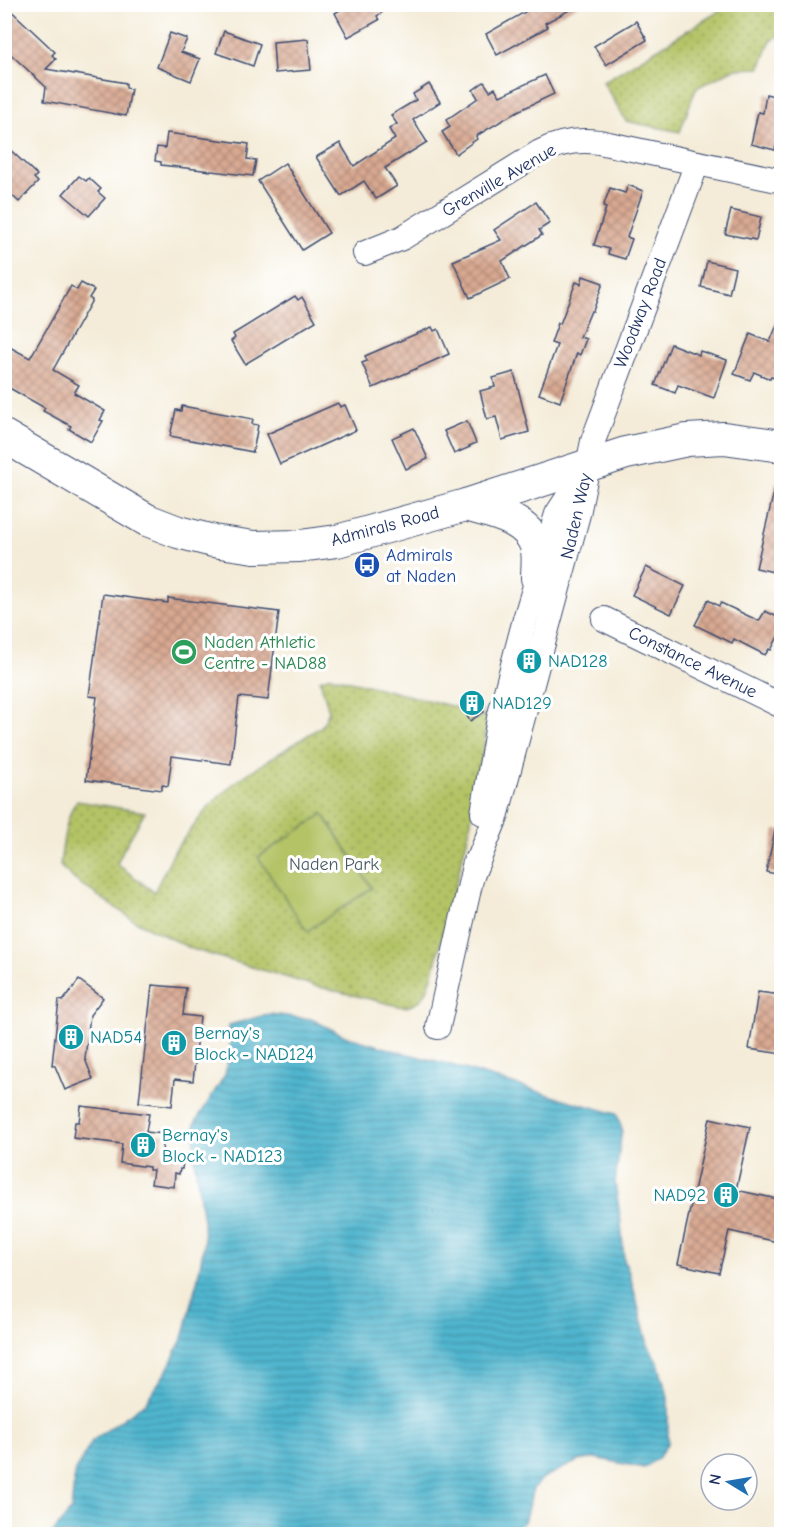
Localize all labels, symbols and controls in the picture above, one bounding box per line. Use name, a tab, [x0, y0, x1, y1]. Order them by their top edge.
street label: Grenville Avenue	[439, 139, 560, 222]
street label: Woodway Road	[610, 255, 671, 371]
street label: Naden Way	[556, 470, 597, 561]
street label: Admirals Road	[329, 502, 442, 551]
place label: Admirals at Naden	[386, 545, 456, 587]
bus stop icon: Admirals at Naden	[352, 550, 382, 580]
street label: Constance Avenue	[625, 622, 760, 703]
place label: Naden Athletic Centre - NAD88	[204, 632, 326, 674]
sports icon: Naden Athletic Centre - NAD88	[169, 637, 199, 667]
building icon: NAD128	[514, 646, 544, 676]
place label: NAD128	[548, 651, 607, 672]
building icon: NAD129	[457, 688, 487, 718]
place label: NAD129	[492, 693, 552, 714]
park label: Naden Park	[289, 854, 379, 875]
building icon: NAD54	[56, 1022, 86, 1052]
place label: Bernay's Block - NAD124	[194, 1023, 314, 1065]
place label: NAD54	[90, 1027, 142, 1048]
building icon: Bernay's Block - NAD124	[159, 1028, 189, 1058]
place label: Bernay's Block - NAD123	[162, 1125, 283, 1167]
building icon: Bernay's Block - NAD123	[128, 1130, 158, 1160]
building icon: NAD92	[711, 1180, 741, 1210]
place label: NAD92	[653, 1185, 706, 1206]
north arrow	[699, 1452, 759, 1512]
text: N	[705, 1472, 725, 1486]

